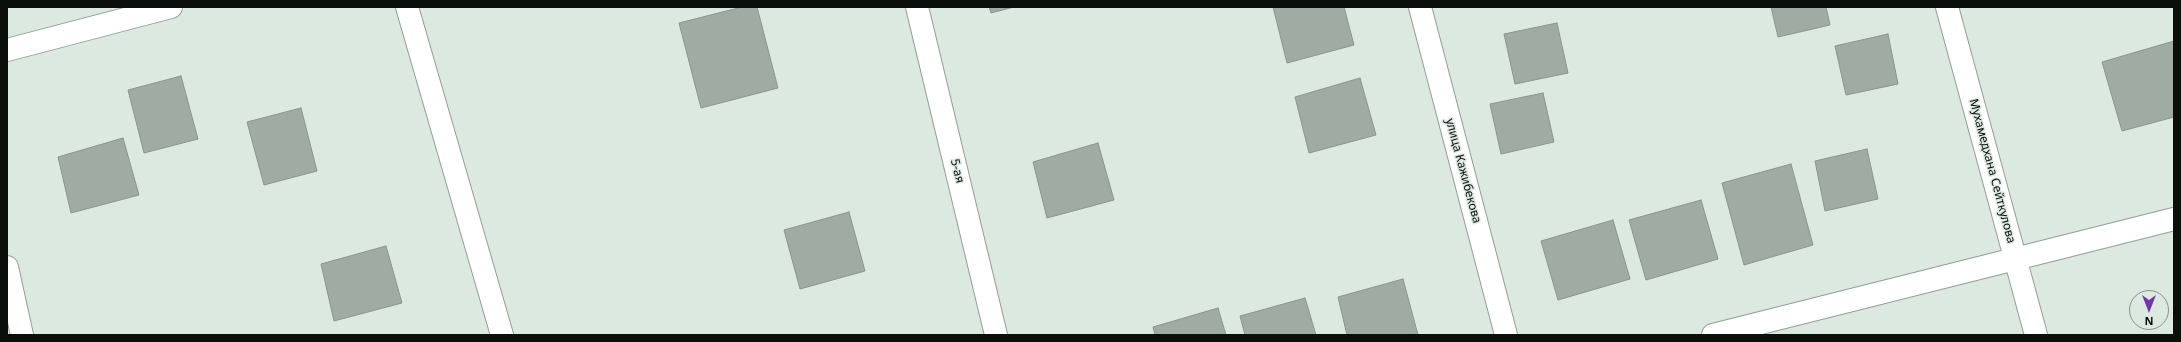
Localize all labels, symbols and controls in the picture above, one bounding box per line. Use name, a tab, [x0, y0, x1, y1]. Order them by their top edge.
street label: Мухамедхана Сейткулова	[1966, 97, 2018, 245]
street label: улица Кажибекова	[1442, 117, 1484, 225]
street label: 5-ая	[947, 157, 967, 185]
north arrow	[2129, 290, 2169, 330]
text: N	[2145, 314, 2153, 329]

